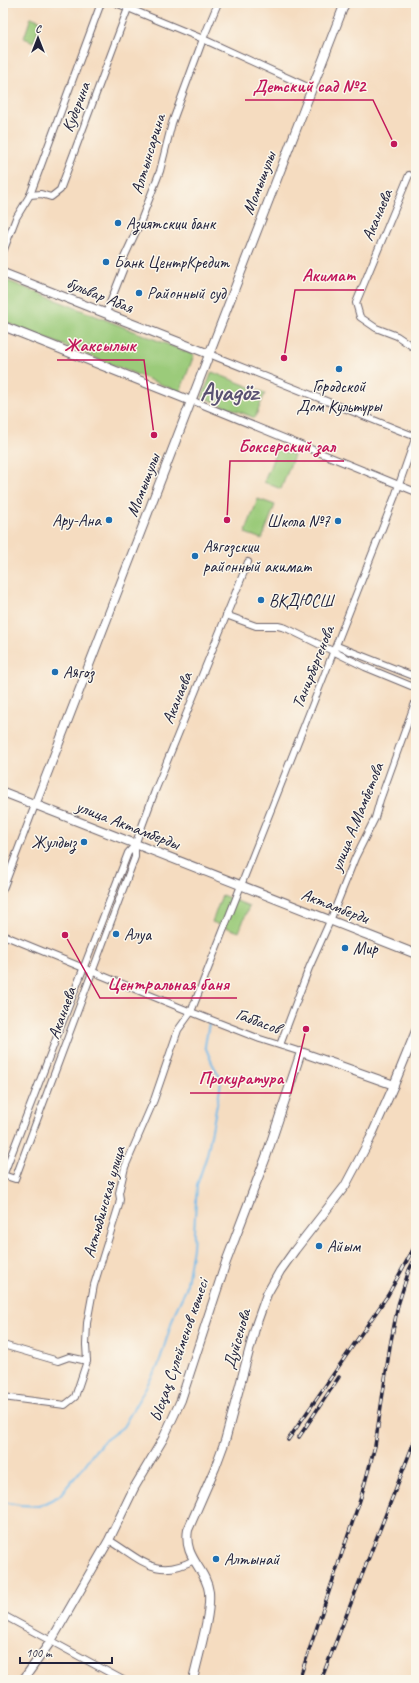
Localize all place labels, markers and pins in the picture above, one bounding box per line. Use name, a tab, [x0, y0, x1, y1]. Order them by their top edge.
callout: Детский сад №2	[245, 70, 373, 100]
place label: Азиятскии банк	[126, 213, 217, 235]
marker: Азиятскии банк	[113, 218, 123, 228]
place label: Банк ЦентрКредит	[114, 252, 231, 273]
marker: Банк ЦентрКредит	[101, 257, 111, 267]
callout: Акимат	[295, 260, 364, 290]
place label: Районный суд	[147, 283, 227, 304]
marker: Районный суд	[134, 288, 144, 298]
callout: Жаксылык	[57, 330, 144, 360]
marker: Городской Дом Культуры	[334, 364, 344, 374]
place label: Городской Дом Культуры	[296, 376, 384, 417]
callout: Боксерский зал	[230, 431, 344, 461]
place label: Ару-Ана	[52, 510, 103, 531]
place label: Школа №7	[267, 511, 331, 532]
marker: Ару-Ана	[104, 515, 114, 525]
marker: Школа №7	[333, 516, 343, 526]
place label: Аягозскии районный акимат	[203, 536, 312, 577]
marker: Аягозскии районный акимат	[190, 551, 200, 561]
place label: ВКДЮСШ	[269, 590, 335, 611]
marker: ВКДЮСШ	[256, 595, 266, 605]
place label: Аягоз	[63, 662, 95, 684]
marker: Аягоз	[50, 667, 60, 677]
place label: Жулдыз	[31, 832, 77, 854]
marker: Жулдыз	[79, 837, 89, 847]
place label: Алуа	[124, 924, 152, 945]
marker: Алуа	[111, 929, 121, 939]
place label: Мир	[353, 938, 379, 959]
marker: Мир	[340, 943, 350, 953]
callout: Центральная баня	[100, 968, 237, 998]
callout: Прокуратура	[190, 1063, 291, 1093]
place label: Айым	[327, 1236, 361, 1257]
marker: Айым	[314, 1241, 324, 1251]
place label: Алтынай	[224, 1549, 280, 1570]
marker: Алтынай	[211, 1554, 221, 1564]

